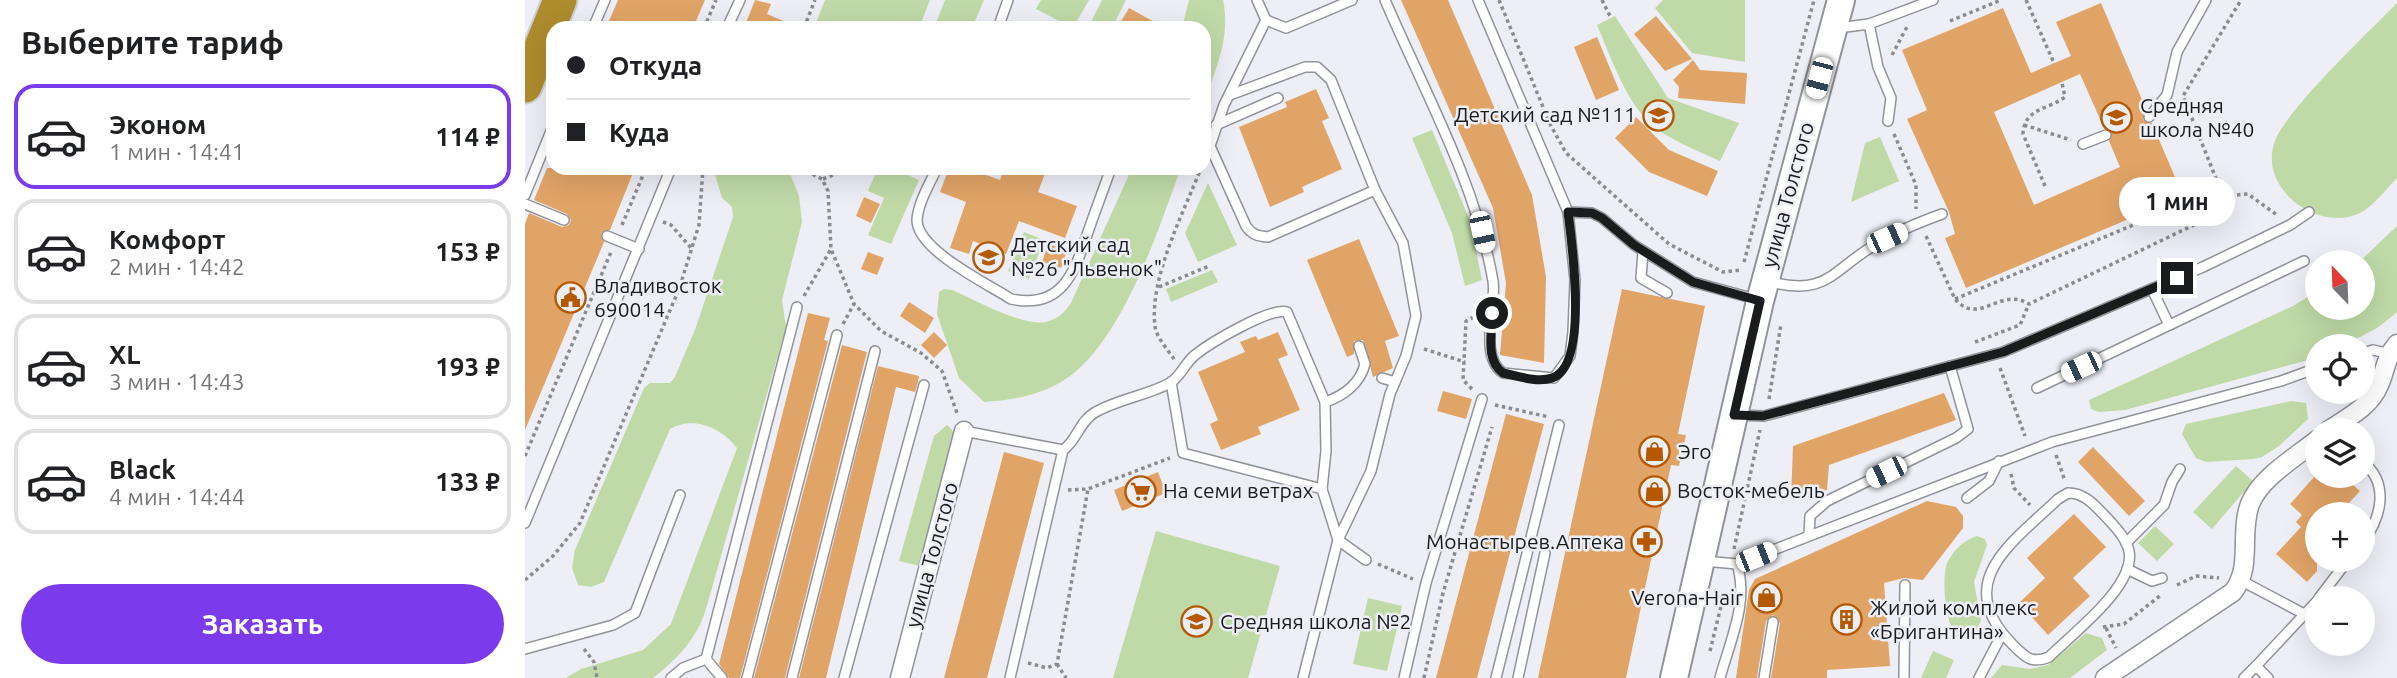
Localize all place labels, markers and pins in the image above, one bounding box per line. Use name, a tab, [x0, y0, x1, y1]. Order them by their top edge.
place label: Средняя школа №40	[2140, 93, 2254, 141]
school or university icon: Детский сад №111	[1642, 98, 1676, 132]
school or university icon: Средняя школа №40	[2100, 101, 2134, 135]
place label: Детский сад №111	[1454, 102, 1636, 126]
place label: Детский сад №26 "Львенок"	[1011, 232, 1162, 280]
school or university icon: Детский сад №26 "Львенок"	[971, 240, 1005, 274]
place label: Владивосток 690014	[594, 273, 722, 321]
public building icon: Владивосток 690014	[554, 281, 588, 315]
shop icon: Эго	[1638, 435, 1672, 469]
place label: Эго	[1678, 439, 1712, 463]
supermarket icon: На семи ветрах	[1123, 474, 1157, 508]
shop icon: Восток-мебель	[1637, 474, 1671, 508]
place label: На семи ветрах	[1163, 478, 1314, 502]
place label: Восток-мебель	[1677, 478, 1825, 502]
pharmacy icon: Монастырев.Аптека	[1630, 525, 1664, 559]
place label: Монастырев.Аптека	[1426, 529, 1624, 553]
shop icon: Verona-Hair	[1749, 581, 1783, 615]
place label: Verona-Hair	[1631, 585, 1743, 609]
place label: Жилой комплекс «Бригантина»	[1870, 595, 2037, 643]
building icon: Жилой комплекс «Бригантина»	[1830, 603, 1864, 637]
school or university icon: Средняя школа №2	[1180, 605, 1214, 639]
place label: Средняя школа №2	[1220, 609, 1411, 633]

